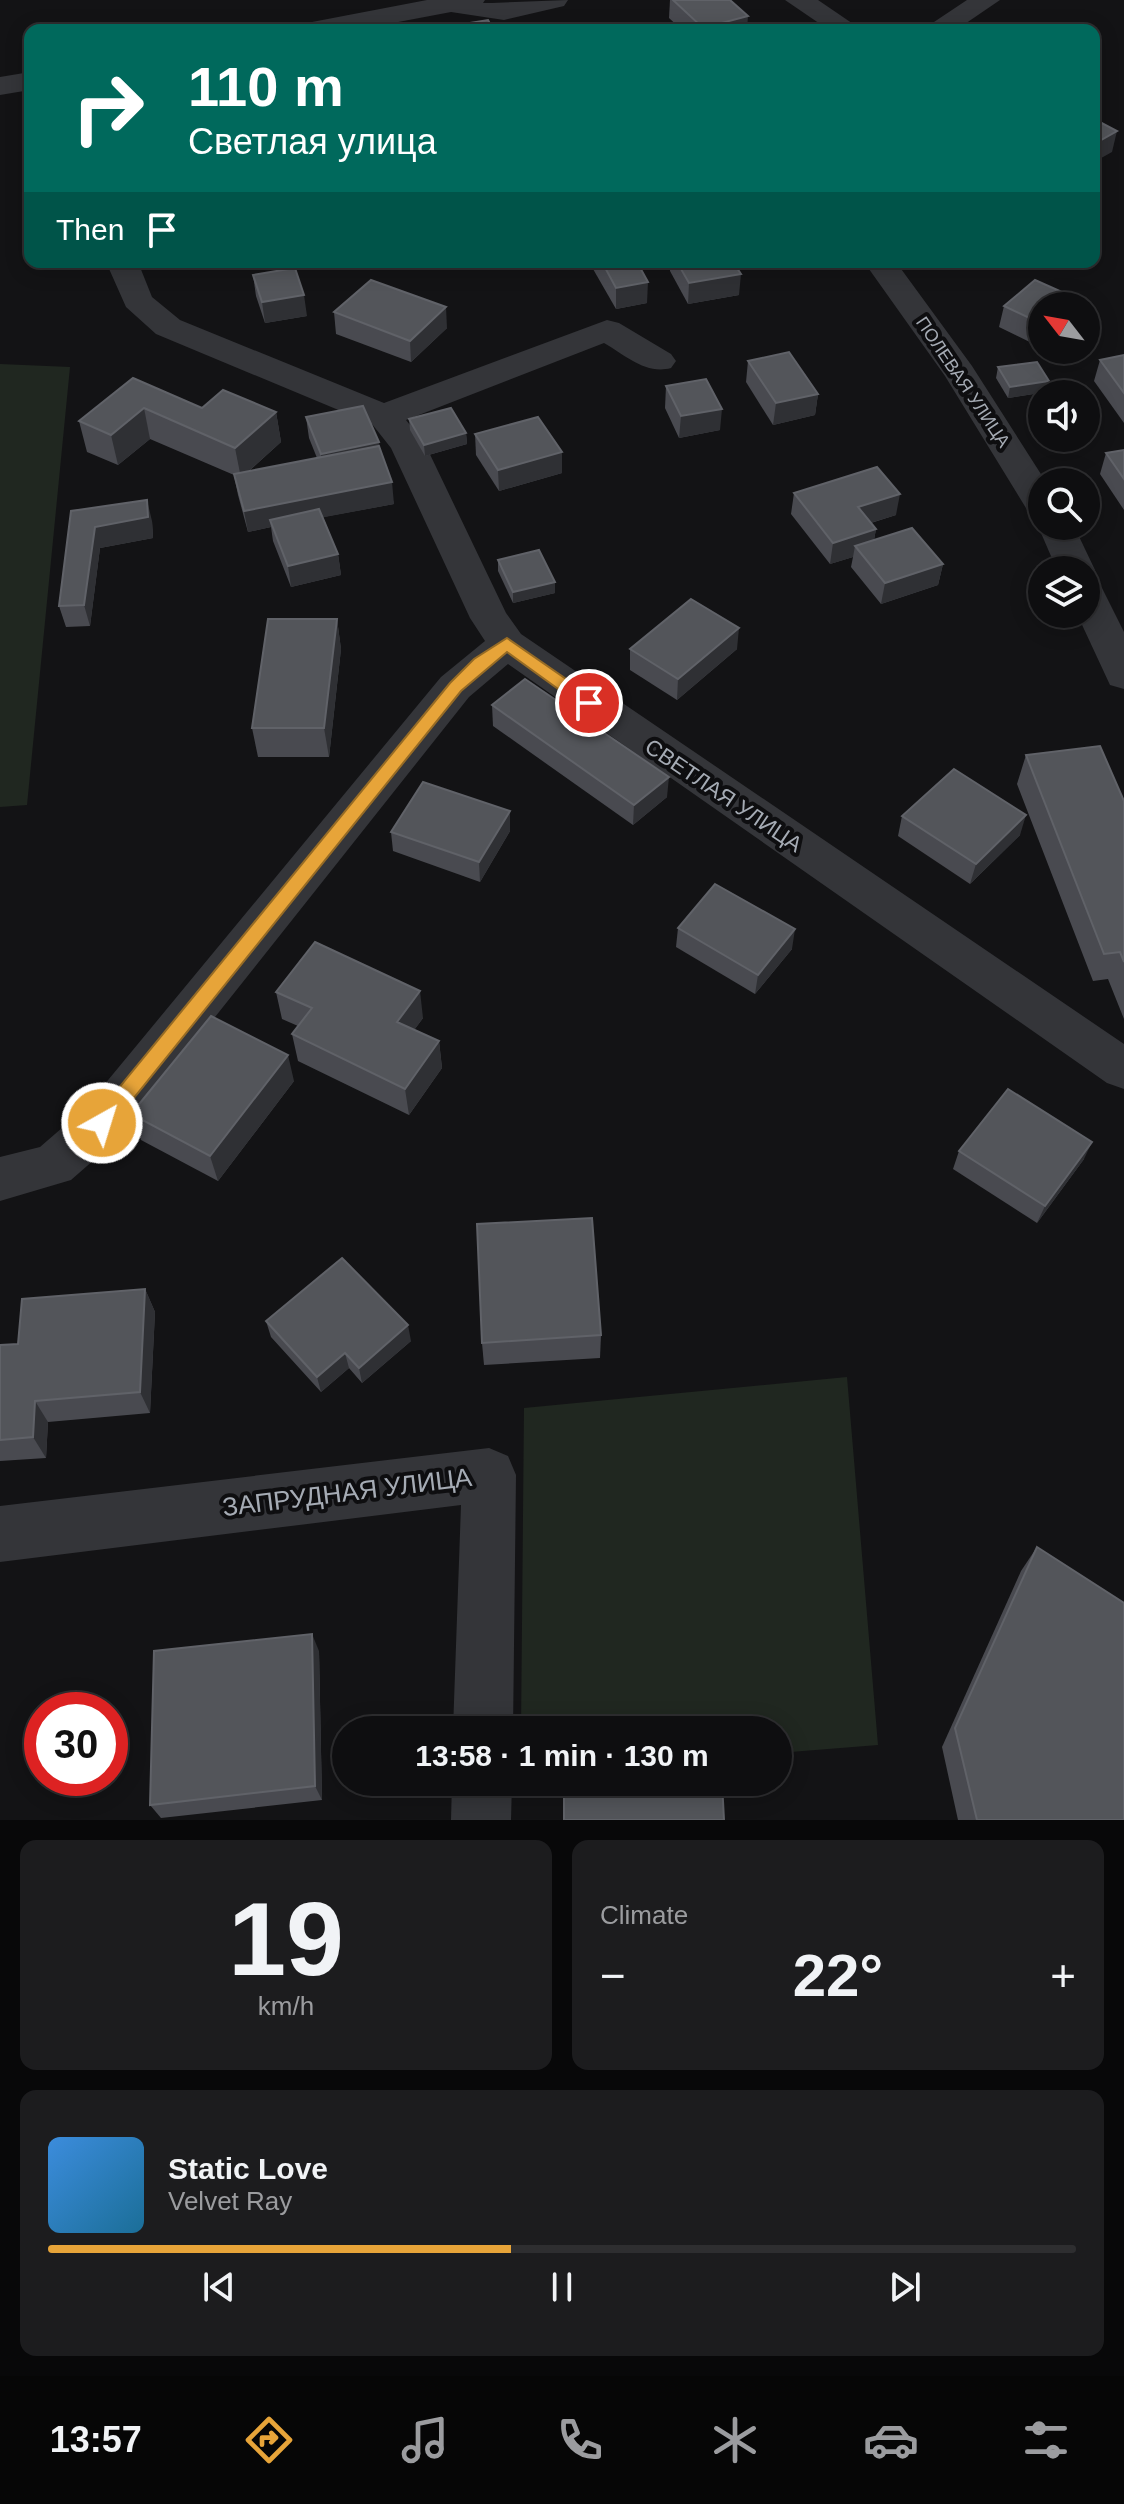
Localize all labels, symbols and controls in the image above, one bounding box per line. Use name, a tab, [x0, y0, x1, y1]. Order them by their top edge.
text: 110 m	[188, 55, 344, 118]
icon: right	[56, 56, 160, 160]
text: Светлая улица	[188, 121, 437, 162]
icon: arrive	[140, 208, 184, 252]
text: Then	[56, 213, 124, 246]
north arrow	[1028, 292, 1100, 364]
map controls	[1028, 292, 1100, 628]
street label: ПОЛЕВАЯ УЛИЦА	[912, 313, 1014, 451]
button: sound	[1028, 380, 1100, 452]
button: search	[1028, 468, 1100, 540]
button: layers	[1028, 556, 1100, 628]
pin	[555, 669, 623, 737]
icon: arrive	[567, 681, 611, 725]
street label: СВЕТЛАЯ УЛИЦА	[641, 734, 807, 857]
position arrow	[60, 1081, 144, 1165]
street label: ЗАПРУДНАЯ УЛИЦА	[220, 1462, 474, 1522]
speed limit sign: 30	[24, 1692, 128, 1796]
text: 13:58 · 1 min · 130 m	[415, 1739, 709, 1772]
text: 19	[228, 1881, 344, 1997]
text: Climate	[600, 1900, 688, 1930]
text: 22°	[793, 1942, 883, 2009]
text: −	[600, 1951, 626, 2000]
text: +	[1050, 1951, 1076, 2000]
text: km/h	[258, 1991, 314, 2021]
text: Static Love	[168, 2152, 328, 2185]
text: Velvet Ray	[168, 2186, 292, 2216]
icon: previous	[197, 2265, 241, 2309]
icon: pause	[540, 2265, 584, 2309]
icon: next	[883, 2265, 927, 2309]
icon: directions	[241, 2412, 297, 2468]
icon: music	[397, 2412, 453, 2468]
icon: phone	[552, 2412, 608, 2468]
icon: climate	[707, 2412, 763, 2468]
icon: car	[863, 2412, 919, 2468]
icon: filters	[1018, 2412, 1074, 2468]
text: 13:57	[50, 2419, 142, 2460]

